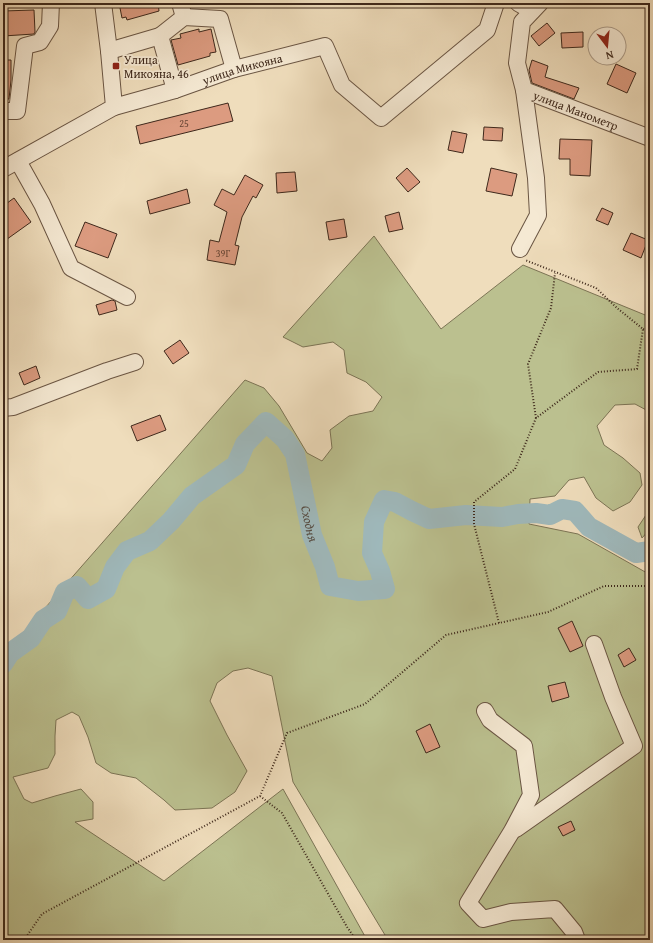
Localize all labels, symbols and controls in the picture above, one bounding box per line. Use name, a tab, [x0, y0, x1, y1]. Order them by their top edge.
north arrow	[587, 26, 627, 66]
text: N	[603, 47, 615, 64]
street label: улица Микояна	[199, 49, 284, 89]
place label: Улица Микояна, 46	[124, 51, 189, 82]
marker: Улица Микояна, 46	[111, 61, 121, 71]
street label: улица Манометр	[530, 86, 621, 134]
house number: 25	[179, 116, 189, 131]
house number: 39Г	[216, 246, 230, 261]
water label: Сходня	[297, 504, 324, 545]

